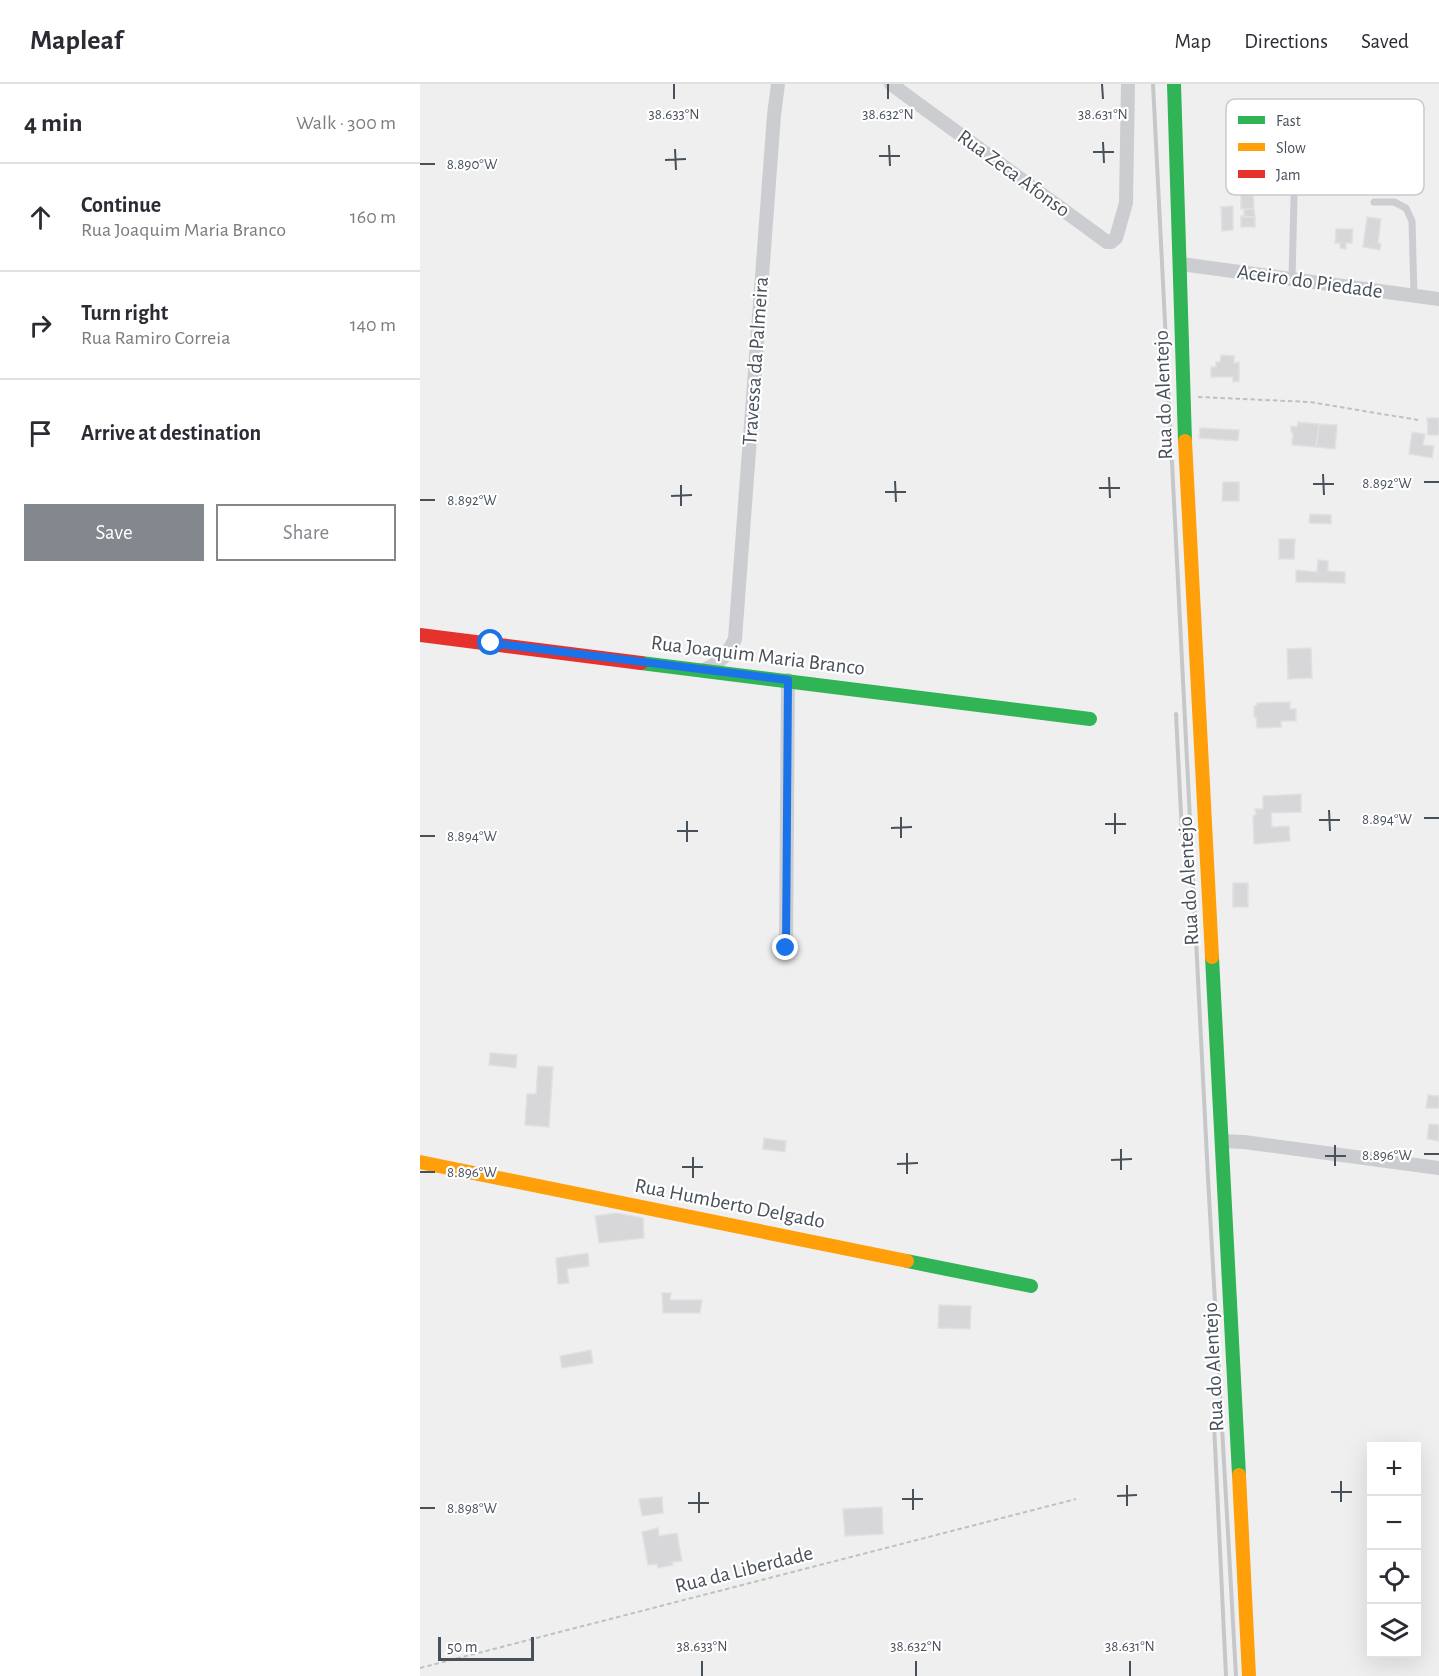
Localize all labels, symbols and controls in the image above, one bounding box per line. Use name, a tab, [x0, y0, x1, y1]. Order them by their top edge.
text: Mapleaf	[30, 27, 123, 55]
text: Map	[1175, 31, 1211, 52]
text: Directions	[1244, 31, 1328, 52]
text: Saved	[1361, 31, 1409, 52]
legend	[1226, 99, 1424, 195]
text: 38.633°N	[649, 107, 699, 122]
text: 38.632°N	[862, 107, 914, 122]
text: 38.631°N	[1078, 107, 1128, 122]
text: 4 min	[24, 110, 83, 136]
text: Walk · 300 m	[296, 113, 396, 133]
text: Fast	[1276, 113, 1301, 129]
street label: Rua Zeca Afonso	[954, 126, 1074, 221]
text: Slow	[1276, 140, 1306, 156]
text: 8.890°W	[447, 157, 498, 172]
text: Jam	[1276, 167, 1301, 183]
text: Continue	[81, 194, 161, 216]
icon: ahead	[24, 201, 57, 234]
text: 160 m	[350, 207, 396, 227]
text: Rua Joaquim Maria Branco	[81, 220, 286, 240]
street label: Aceiro do Piedade	[1236, 261, 1384, 302]
street label: Travessa da Palmeira	[739, 276, 772, 446]
text: Turn right	[81, 302, 168, 324]
icon: right	[24, 309, 57, 342]
text: 140 m	[350, 315, 396, 335]
text: Rua Ramiro Correia	[81, 328, 230, 348]
street label: Rua do Alentejo	[1151, 330, 1176, 460]
icon: arrive	[24, 417, 57, 450]
text: Arrive at destination	[81, 422, 261, 444]
text: 8.892°W	[1362, 476, 1412, 491]
text: 8.892°W	[447, 493, 497, 508]
button: Save	[24, 504, 204, 561]
button: Share	[216, 504, 396, 561]
route start	[477, 629, 503, 655]
street label: Rua Joaquim Maria Branco	[650, 632, 866, 679]
text: 8.894°W	[1362, 812, 1413, 827]
street label: Rua do Alentejo	[1175, 816, 1202, 946]
text: 8.894°W	[447, 829, 498, 844]
route end	[772, 934, 798, 960]
text: 8.896°W	[1362, 1148, 1412, 1163]
text: 8.896°W	[447, 1165, 497, 1180]
street label: Rua Humberto Delgado	[633, 1175, 827, 1232]
street label: Rua do Alentejo	[1200, 1302, 1227, 1432]
map controls	[1367, 1442, 1421, 1658]
button: +	[1367, 1442, 1421, 1496]
button: −	[1367, 1496, 1421, 1550]
text: 8.898°W	[447, 1501, 498, 1516]
street label: Rua da Liberdade	[673, 1542, 815, 1597]
button: locate	[1367, 1550, 1421, 1604]
button: layers	[1367, 1604, 1421, 1658]
scale bar	[438, 1634, 534, 1662]
text: 50 m	[447, 1639, 478, 1655]
text: 38.633°N	[677, 1639, 727, 1654]
text: 38.632°N	[890, 1639, 942, 1654]
text: 38.631°N	[1105, 1639, 1155, 1654]

